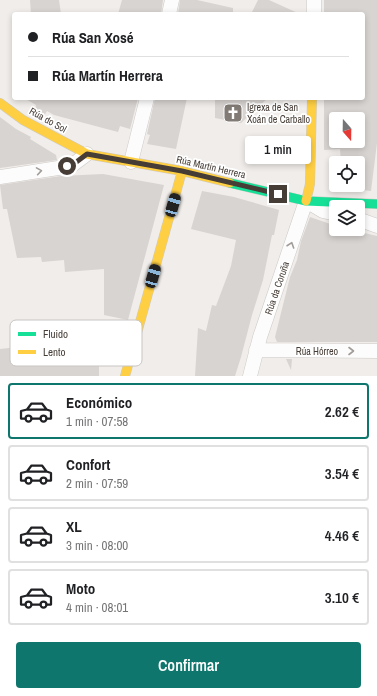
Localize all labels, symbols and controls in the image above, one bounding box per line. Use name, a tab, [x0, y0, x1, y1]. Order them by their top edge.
text: Rúa San Xosé	[52, 27, 134, 48]
text: Rúa Martín Herrera	[52, 65, 163, 86]
place label: Igrexa de San Xoán de Carballo	[247, 101, 311, 126]
church icon: Igrexa de San Xoán de Carballo	[222, 102, 244, 124]
street label: Rúa do Sol	[27, 104, 69, 136]
north arrow	[329, 112, 365, 148]
map controls	[329, 112, 365, 236]
callout: 1 min	[245, 136, 311, 164]
text: 1 min	[264, 141, 292, 158]
street label: Rúa Martín Herrera	[175, 153, 247, 181]
button: locate	[329, 156, 365, 192]
route start	[58, 157, 76, 175]
one-way arrow	[35, 167, 42, 176]
route end	[269, 185, 287, 203]
car	[164, 192, 182, 218]
button: layers	[329, 200, 365, 236]
one-way arrow	[286, 242, 295, 249]
street label: Rúa da Coruña	[262, 259, 292, 316]
car	[144, 263, 162, 289]
legend	[10, 320, 142, 366]
text: Fluido	[43, 327, 68, 341]
text: Lento	[43, 345, 66, 359]
street label: Rúa Hórreo	[296, 345, 339, 358]
one-way arrow	[348, 347, 354, 355]
text: Económico	[66, 392, 132, 413]
icon: car	[18, 393, 54, 429]
text: 2.62 €	[325, 401, 359, 422]
text: 1 min · 07:58	[66, 413, 128, 430]
text: Confort	[66, 454, 110, 475]
icon: car	[18, 455, 54, 491]
text: 3.54 €	[325, 463, 359, 484]
text: 2 min · 07:59	[66, 475, 128, 492]
text: XL	[66, 516, 82, 537]
icon: car	[18, 517, 54, 553]
text: 4.46 €	[325, 525, 359, 546]
text: 3 min · 08:00	[66, 537, 128, 554]
text: Moto	[66, 578, 95, 599]
icon: car	[18, 579, 54, 615]
text: 3.10 €	[325, 587, 359, 608]
text: 4 min · 08:01	[66, 599, 128, 616]
button: Confirmar	[16, 642, 361, 688]

